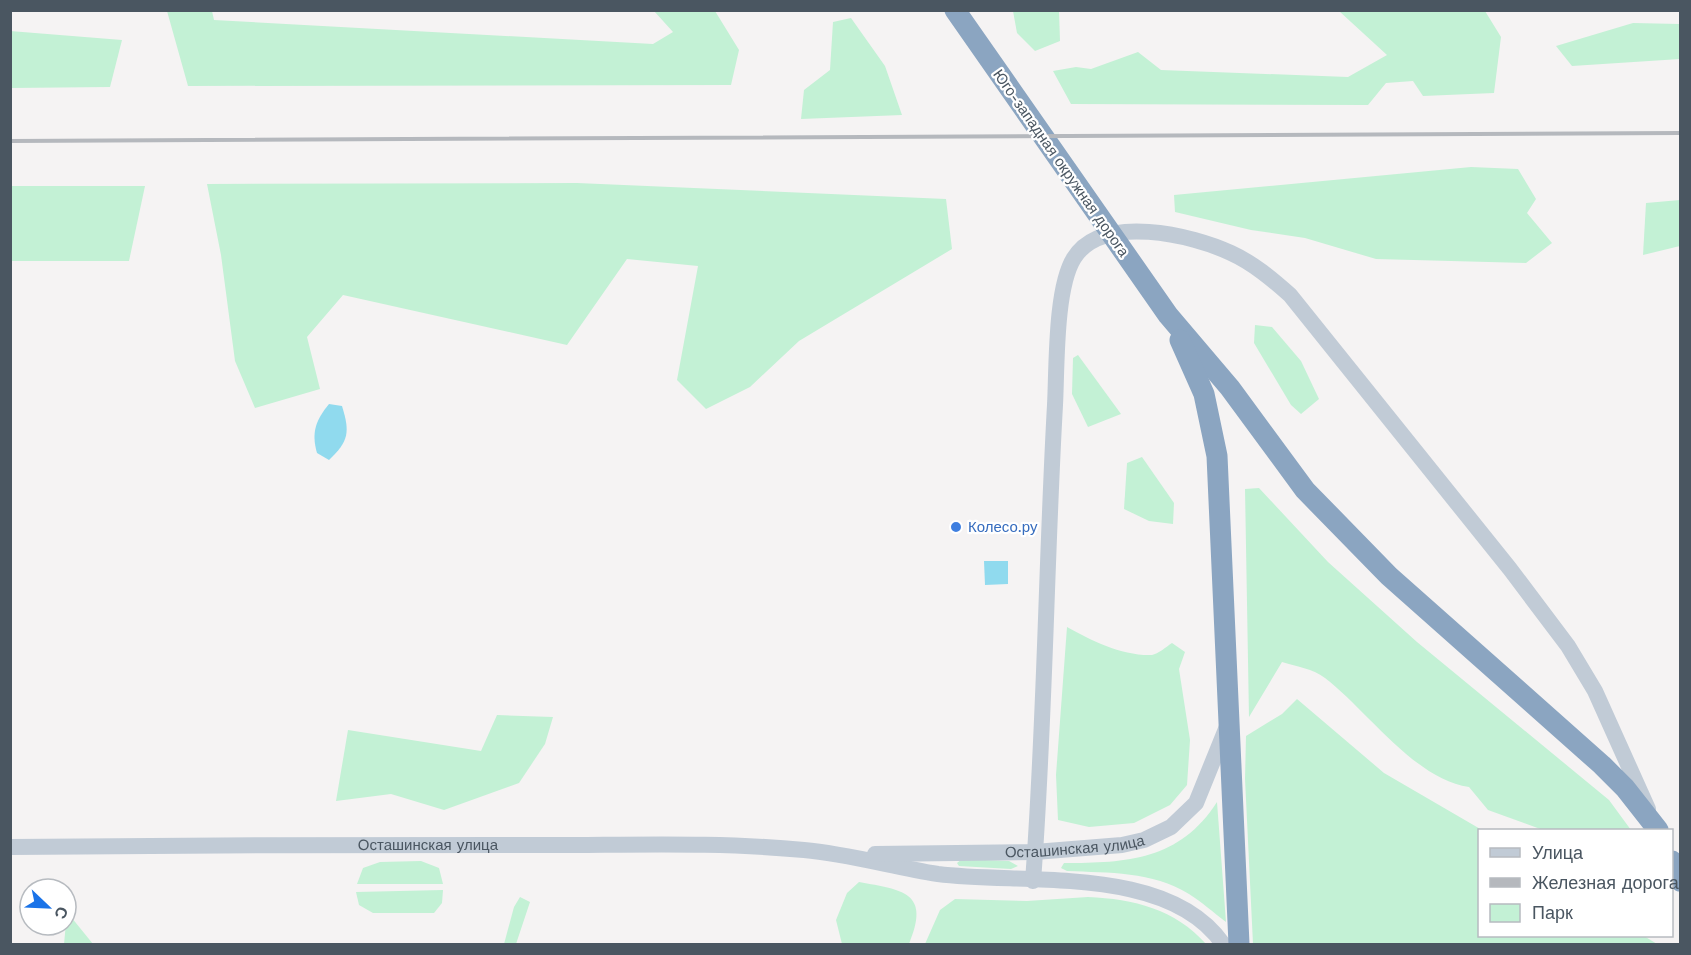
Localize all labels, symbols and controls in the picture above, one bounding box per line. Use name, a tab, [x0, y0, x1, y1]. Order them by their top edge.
street label: Юго-западная окружная дорога	[989, 66, 1133, 261]
place label: Колесо.ру	[968, 518, 1038, 536]
marker: Колесо.ру	[949, 520, 963, 534]
legend	[1478, 829, 1673, 937]
street label: Осташинская улица	[1005, 831, 1147, 861]
street label: Осташинская улица	[358, 836, 499, 854]
text: Улица	[1532, 842, 1584, 863]
text: Железная дорога	[1532, 872, 1680, 893]
north arrow	[18, 877, 78, 937]
text: Парк	[1532, 902, 1573, 923]
text: С	[50, 904, 72, 922]

